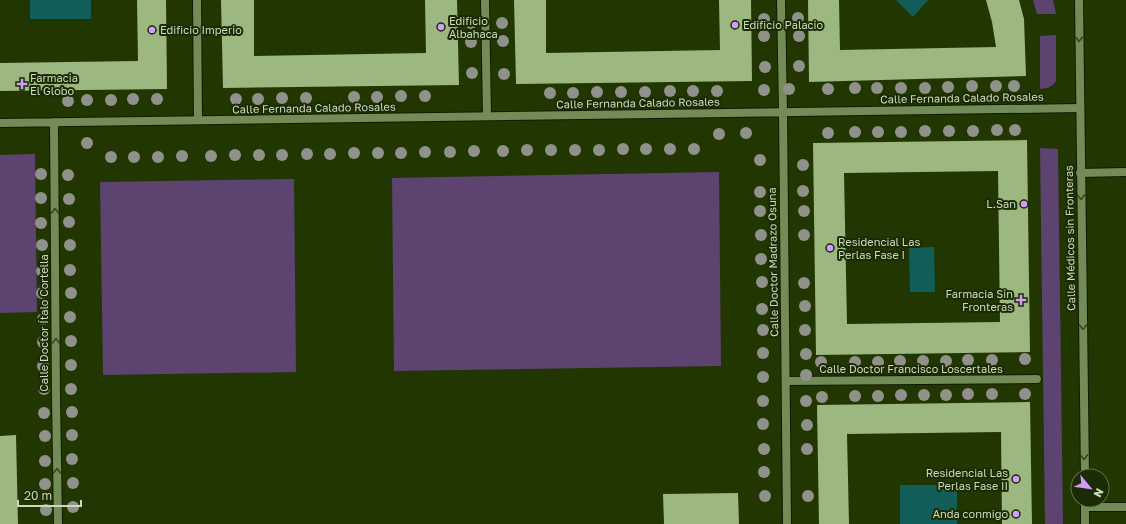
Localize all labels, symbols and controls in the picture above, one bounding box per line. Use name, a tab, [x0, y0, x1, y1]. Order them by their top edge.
place label: Edificio Albahaca	[449, 14, 498, 40]
place label: Edificio Palacio	[743, 18, 824, 31]
marker: Edificio Palacio	[730, 20, 740, 30]
marker: Edificio Albahaca	[436, 22, 446, 32]
place label: Edificio Imperio	[160, 23, 242, 36]
marker: Edificio Imperio	[147, 25, 157, 35]
one-way arrow	[1075, 36, 1083, 42]
place label: Farmacia El Globo	[30, 71, 78, 97]
marker: Farmacia El Globo	[17, 79, 27, 89]
street label: Calle Fernanda Calado Rosales	[880, 90, 1044, 105]
street label: Calle Fernanda Calado Rosales	[556, 95, 720, 110]
street label: Calle Fernanda Calado Rosales	[232, 100, 396, 115]
street label: Calle Médicos sin Fronteras	[1062, 165, 1077, 311]
street label: Calle Doctor Madrazo Osuna	[765, 187, 780, 337]
one-way arrow	[1077, 194, 1085, 200]
place label: L.San	[986, 197, 1016, 210]
marker: L.San	[1019, 199, 1029, 209]
one-way arrow	[51, 208, 59, 214]
place label: Residencial Las Perlas Fase I	[838, 235, 920, 261]
marker: Residencial Las Perlas Fase I	[825, 243, 835, 253]
street label: Calle Doctor Ítalo Cortella	[37, 254, 50, 392]
place label: Farmacia Sin Fronteras	[946, 287, 1013, 313]
marker: Farmacia Sin Fronteras	[1016, 295, 1026, 305]
one-way arrow	[1078, 324, 1087, 330]
one-way arrow	[51, 338, 60, 344]
street label: Calle Doctor Francisco Loscertales	[819, 362, 1003, 375]
one-way arrow	[1080, 454, 1088, 460]
place label: Residencial Las Perlas Fase II	[926, 466, 1008, 492]
one-way arrow	[53, 468, 61, 474]
north arrow	[1070, 468, 1110, 508]
marker: Residencial Las Perlas Fase II	[1011, 474, 1021, 484]
scale bar	[18, 482, 81, 508]
text: N	[1091, 486, 1107, 500]
text: 20 m	[24, 488, 52, 503]
place label: Anda conmigo	[933, 507, 1008, 520]
marker: Anda conmigo	[1011, 509, 1021, 519]

